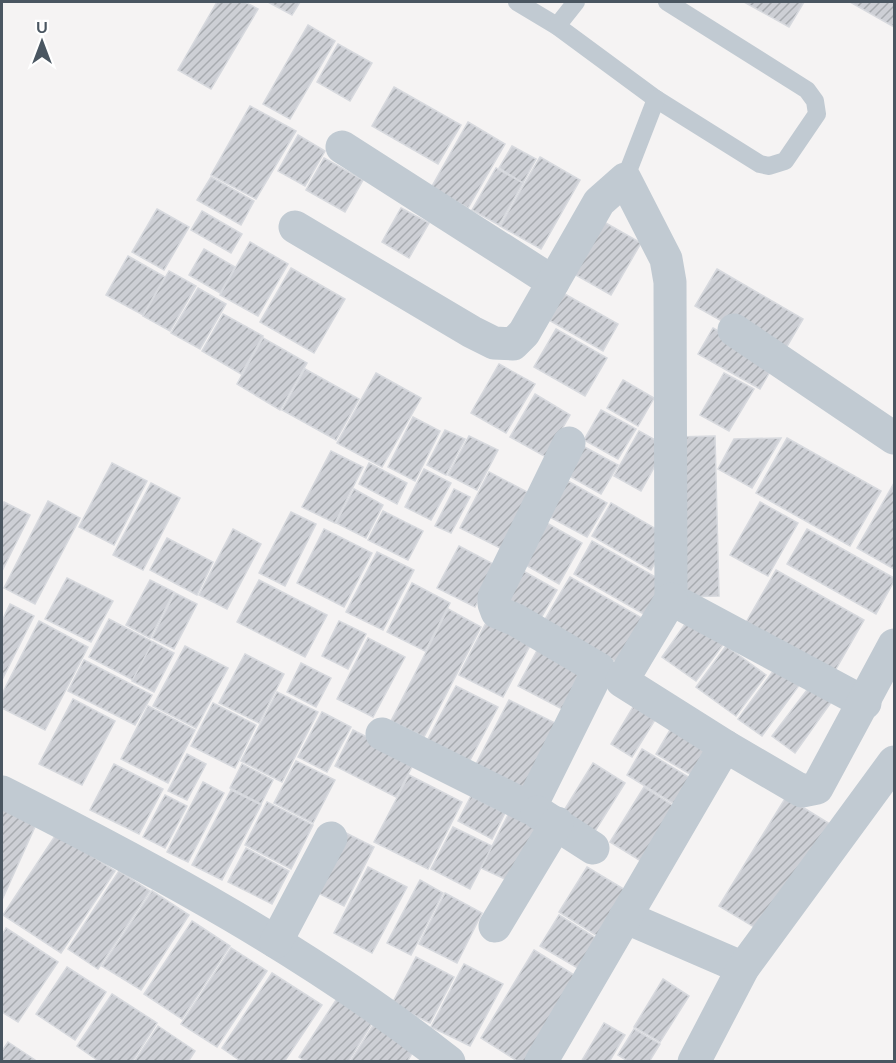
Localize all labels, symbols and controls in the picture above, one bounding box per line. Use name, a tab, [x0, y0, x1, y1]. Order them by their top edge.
north arrow	[12, 12, 72, 72]
text: U	[36, 17, 48, 36]

